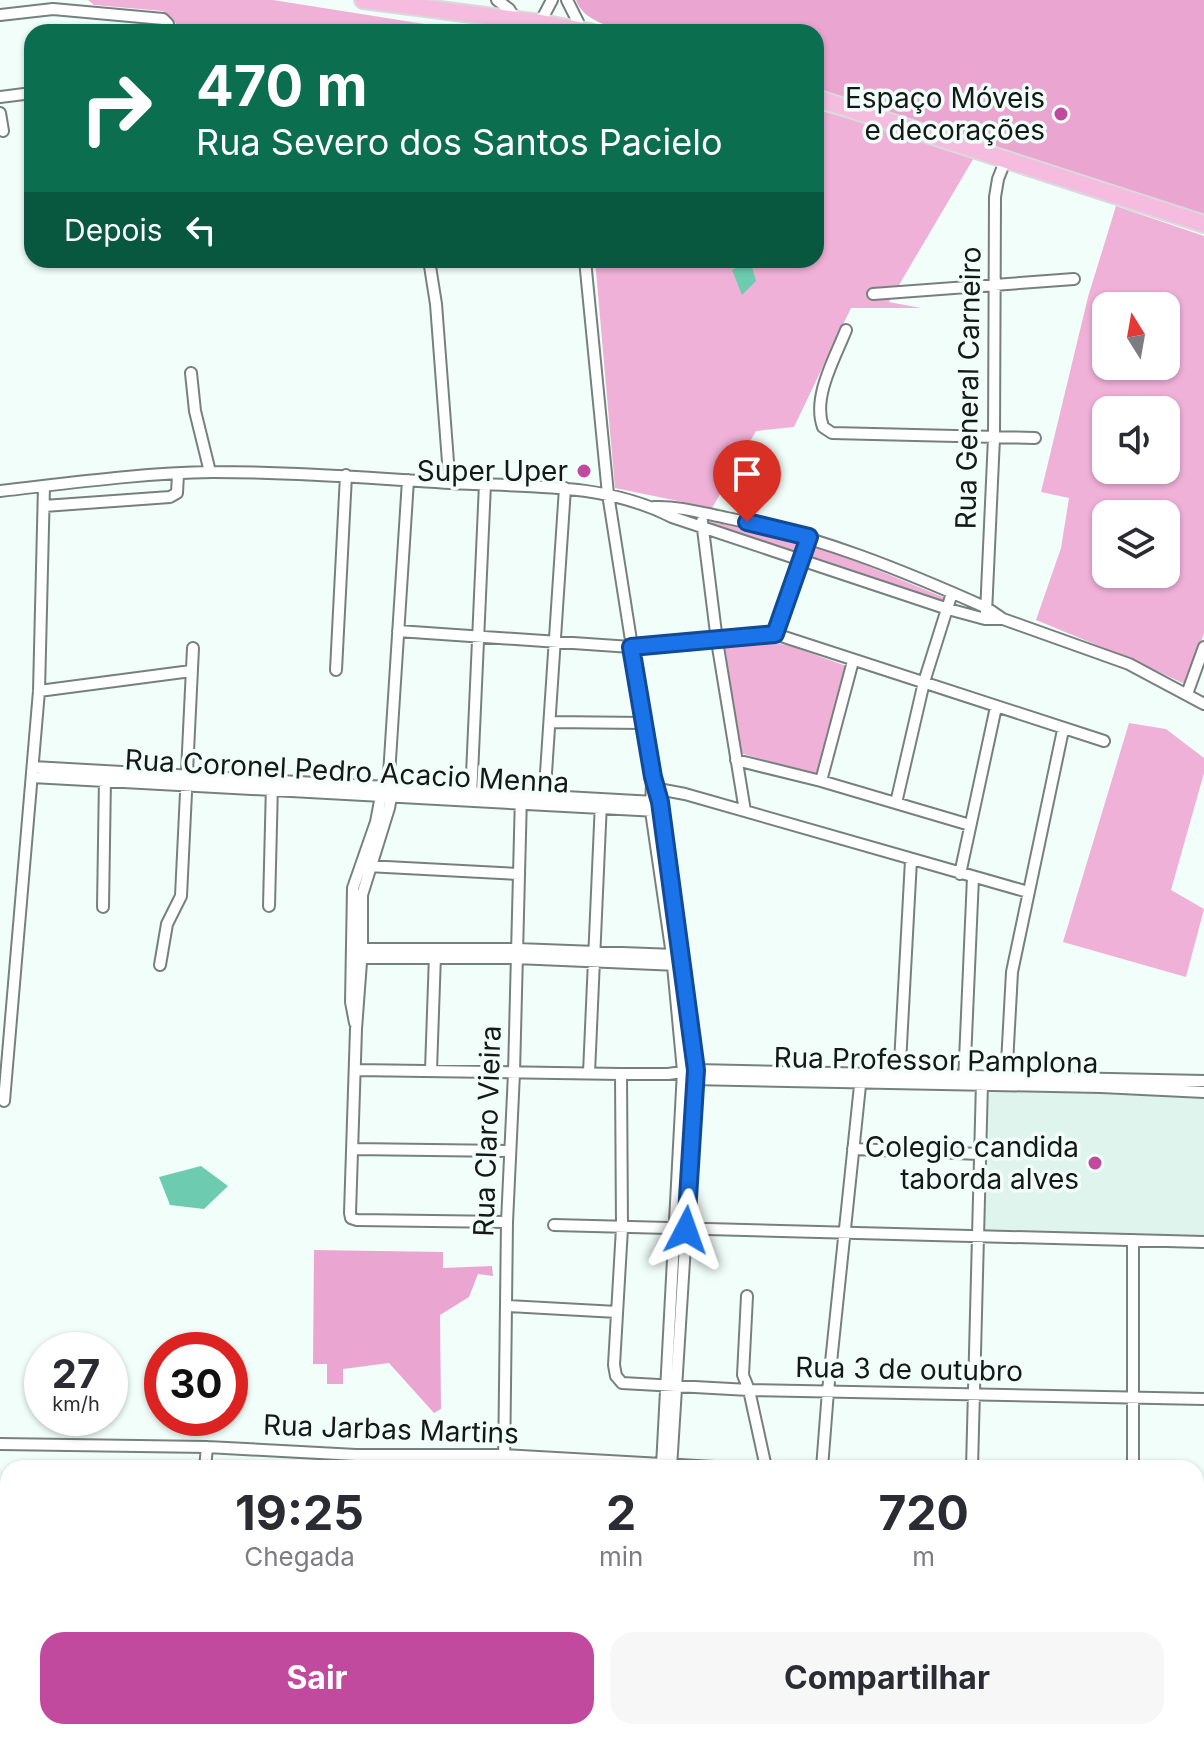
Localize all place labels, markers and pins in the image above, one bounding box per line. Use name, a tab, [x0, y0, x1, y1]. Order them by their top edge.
place label: Espaço Móveis e decorações	[845, 81, 1045, 147]
marker: Espaço Móveis e decorações	[1052, 105, 1070, 123]
pin	[713, 440, 781, 522]
place label: Super Uper	[417, 454, 568, 488]
marker: Super Uper	[575, 462, 593, 480]
place label: Colegio candida taborda alves	[865, 1130, 1079, 1196]
marker: Colegio candida taborda alves	[1086, 1154, 1104, 1172]

